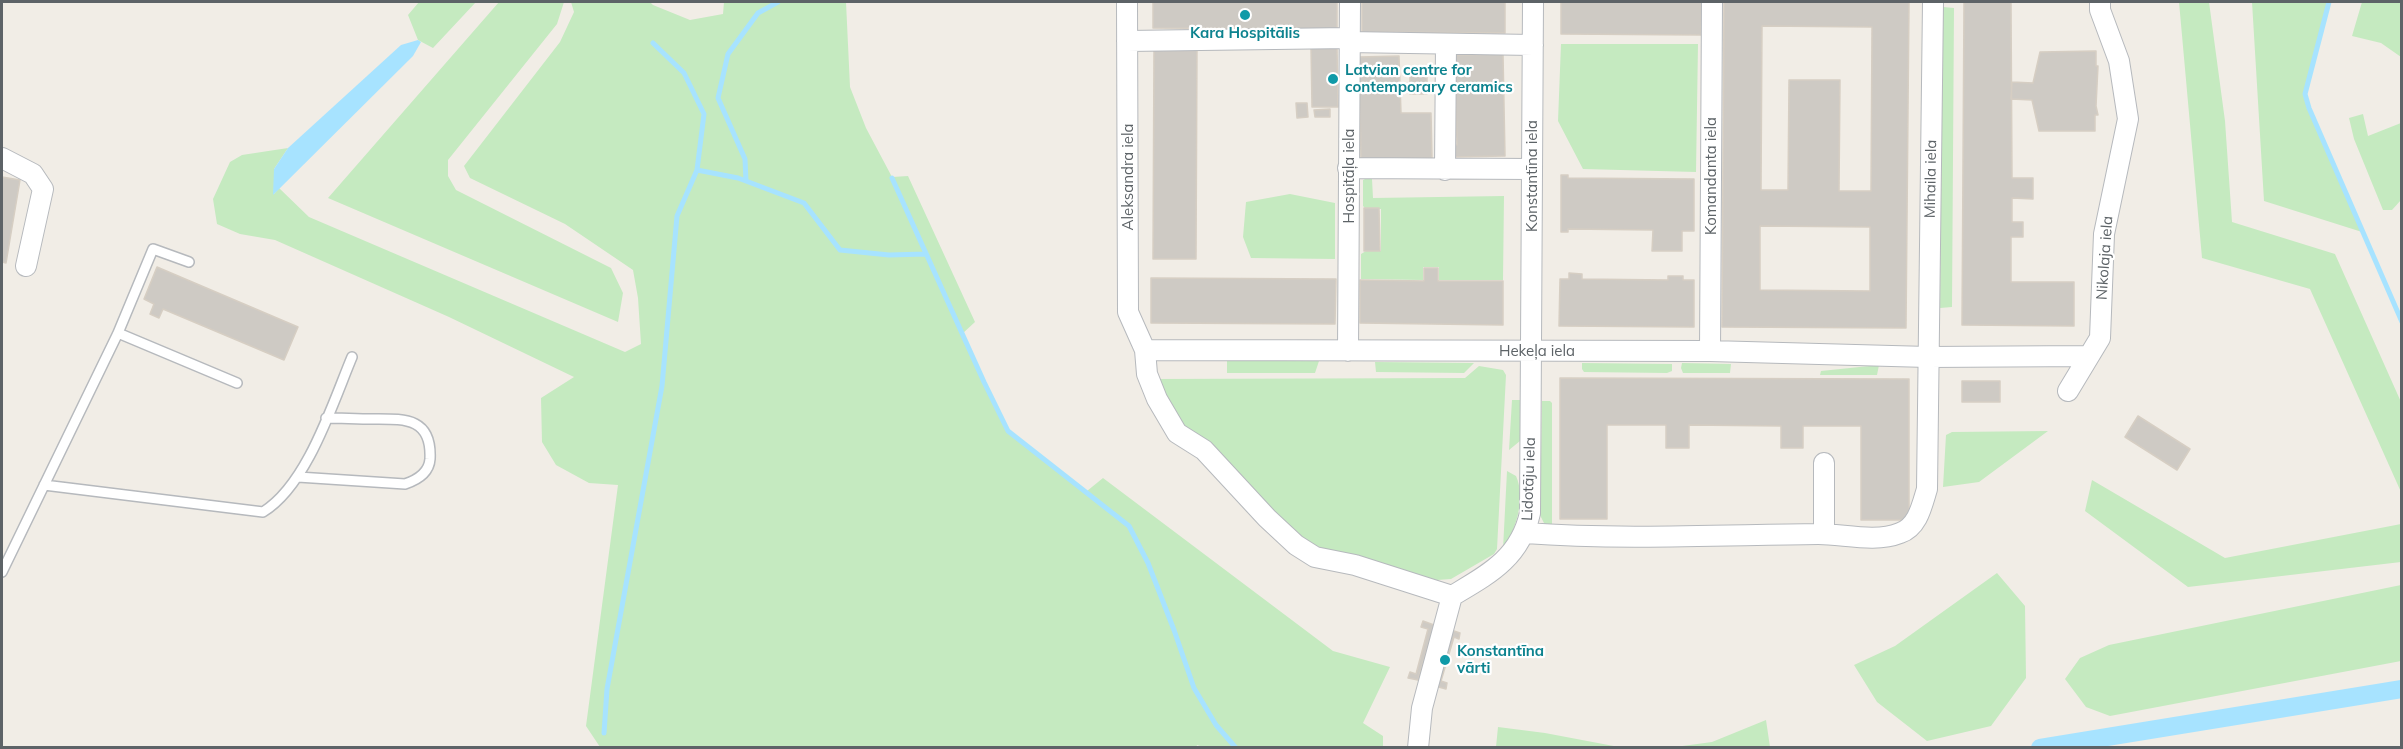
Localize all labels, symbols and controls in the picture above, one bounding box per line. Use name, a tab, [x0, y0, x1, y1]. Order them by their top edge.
marker: Kara Hospitālis	[1238, 8, 1252, 22]
place label: Kara Hospitālis	[1190, 24, 1300, 42]
place label: Latvian centre for contemporary ceramics	[1345, 61, 1513, 96]
marker: Latvian centre for contemporary ceramics	[1326, 72, 1340, 86]
street label: Komandanta iela	[1702, 117, 1720, 235]
street label: Konstantīna iela	[1523, 120, 1541, 232]
street label: Aleksandra iela	[1119, 123, 1137, 231]
street label: Hospitāļa iela	[1340, 128, 1358, 224]
street label: Mihaila iela	[1921, 140, 1941, 218]
street label: Nikolaja iela	[2093, 215, 2117, 301]
street label: Hekeļa iela	[1499, 342, 1575, 360]
street label: Lidotāju iela	[1519, 437, 1539, 521]
place label: Konstantīna vārti	[1457, 642, 1544, 677]
marker: Konstantīna vārti	[1438, 653, 1452, 667]

